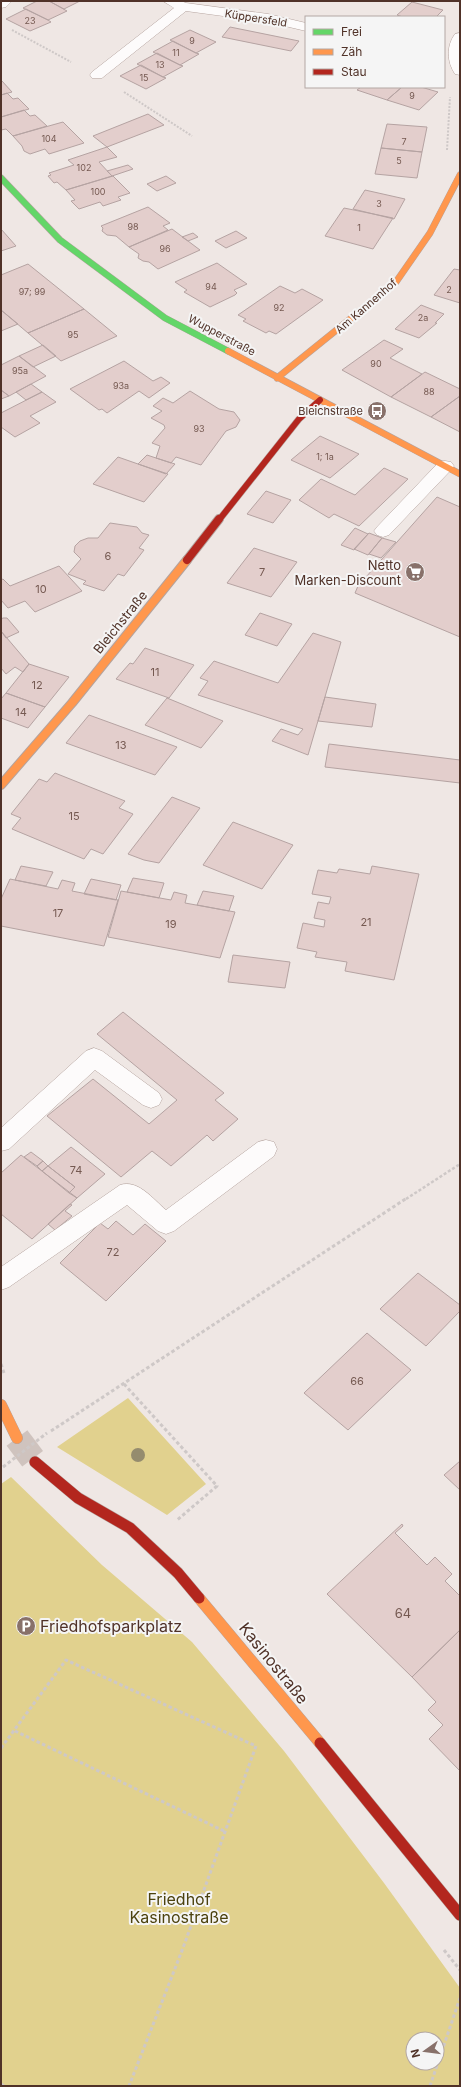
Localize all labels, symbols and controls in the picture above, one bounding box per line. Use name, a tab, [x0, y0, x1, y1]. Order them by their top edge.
street label: Küppersfeld	[224, 6, 288, 30]
house number: 23	[24, 15, 36, 26]
legend	[305, 16, 445, 88]
text: Frei	[341, 24, 362, 39]
house number: 9	[189, 35, 195, 46]
text: Zäh	[341, 44, 362, 59]
house number: 11	[172, 47, 180, 58]
house number: 13	[155, 59, 165, 70]
text: Stau	[341, 64, 367, 79]
house number: 15	[139, 72, 149, 83]
house number: 9	[409, 90, 415, 101]
house number: 104	[41, 133, 57, 144]
house number: 7	[401, 136, 407, 147]
house number: 5	[396, 155, 402, 166]
house number: 102	[77, 162, 91, 173]
house number: 100	[90, 186, 106, 197]
house number: 3	[376, 198, 382, 209]
house number: 98	[127, 221, 139, 232]
house number: 1	[357, 222, 361, 233]
house number: 96	[159, 243, 171, 254]
street label: Am Kannenhof	[332, 275, 400, 337]
house number: 94	[205, 281, 217, 292]
house number: 2	[446, 284, 452, 295]
house number: 97; 99	[19, 286, 46, 297]
house number: 92	[273, 302, 285, 313]
street label: Wupperstraße	[186, 311, 258, 359]
house number: 2a	[418, 312, 428, 323]
house number: 95	[67, 329, 79, 340]
house number: 90	[370, 358, 382, 369]
house number: 95a	[12, 365, 28, 376]
house number: 93a	[113, 380, 129, 391]
house number: 88	[423, 386, 435, 397]
bus stop icon: Bleichstraße	[366, 400, 388, 422]
place label: Bleichstraße	[298, 404, 363, 418]
house number: 93	[193, 423, 205, 434]
house number: 1; 1a	[316, 451, 334, 462]
house number: 6	[105, 549, 112, 563]
place label: Netto Marken-Discount	[295, 557, 401, 588]
supermarket icon: Netto Marken-Discount	[404, 561, 426, 583]
house number: 7	[259, 565, 265, 579]
house number: 10	[35, 582, 47, 596]
street label: Bleichstraße	[90, 587, 150, 657]
house number: 11	[151, 665, 159, 679]
house number: 12	[31, 678, 43, 692]
house number: 14	[15, 705, 27, 719]
house number: 13	[115, 738, 127, 752]
house number: 15	[68, 809, 80, 823]
house number: 17	[53, 906, 63, 920]
house number: 21	[360, 915, 372, 929]
house number: 19	[165, 917, 177, 931]
house number: 74	[70, 1163, 82, 1177]
house number: 72	[107, 1245, 119, 1259]
house number: 66	[350, 1374, 364, 1388]
house number: 64	[395, 1605, 411, 1621]
parking icon: Friedhofsparkplatz	[15, 1615, 37, 1637]
place label: Friedhofsparkplatz	[40, 1616, 182, 1636]
street label: Kasinostraße	[235, 1618, 313, 1708]
park label: Friedhof Kasinostraße	[130, 1889, 228, 1927]
north arrow	[405, 2031, 445, 2071]
text: N	[407, 2048, 423, 2059]

